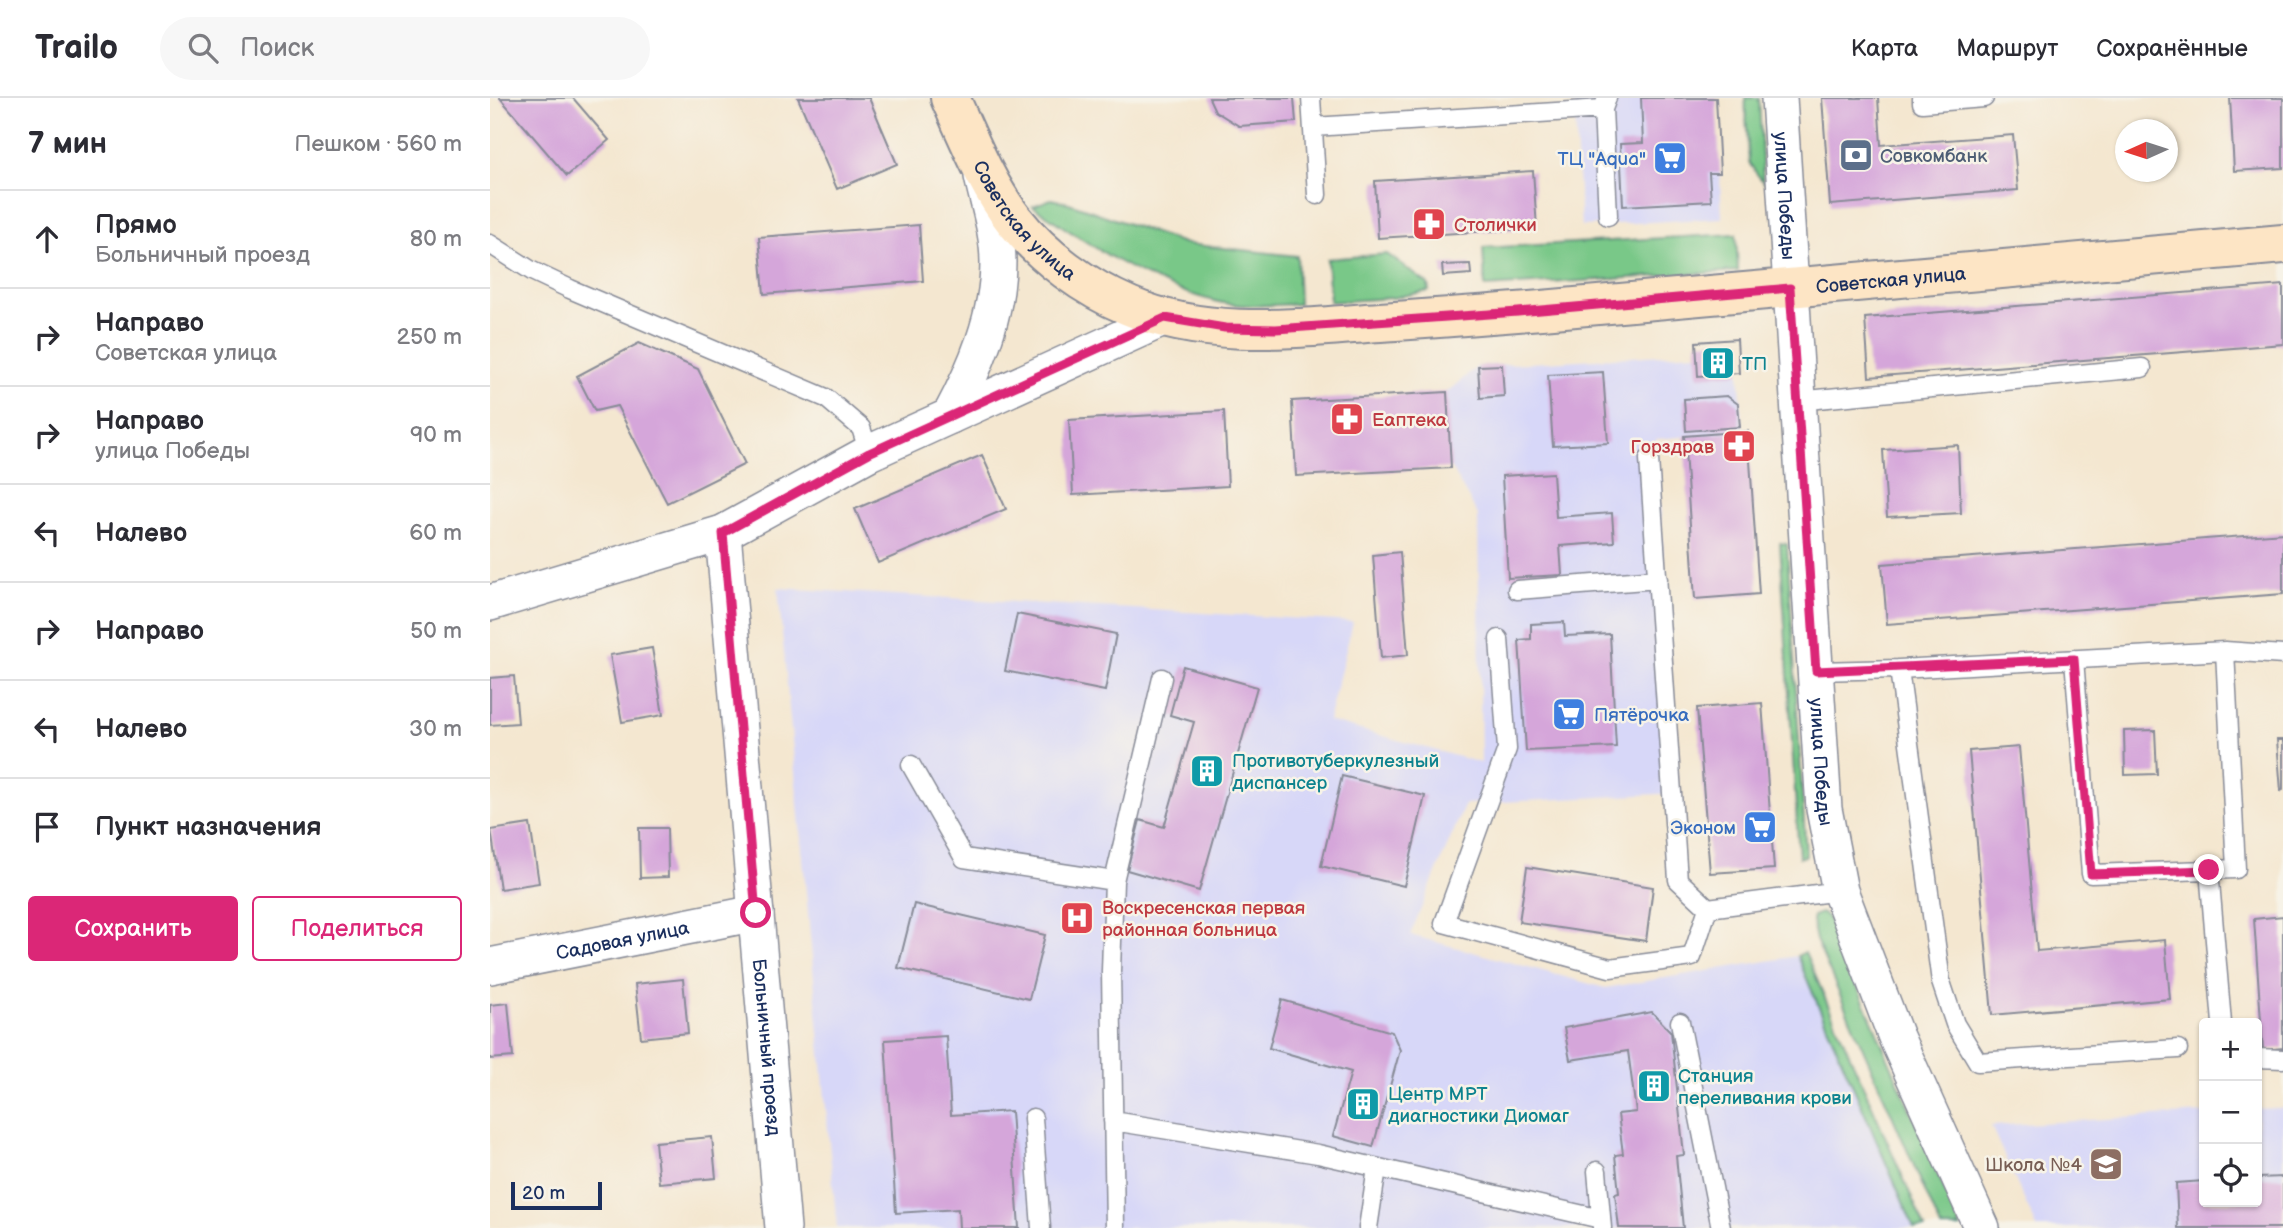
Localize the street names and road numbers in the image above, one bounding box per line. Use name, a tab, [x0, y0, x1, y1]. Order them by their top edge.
street label: улица Победы	[1768, 131, 1799, 261]
street label: Советская улица	[967, 157, 1080, 286]
street label: Советская улица	[1815, 263, 1967, 299]
street label: улица Победы	[1804, 697, 1837, 828]
street label: Садовая улица	[554, 917, 691, 966]
street label: Больничный проезд	[747, 958, 785, 1137]

